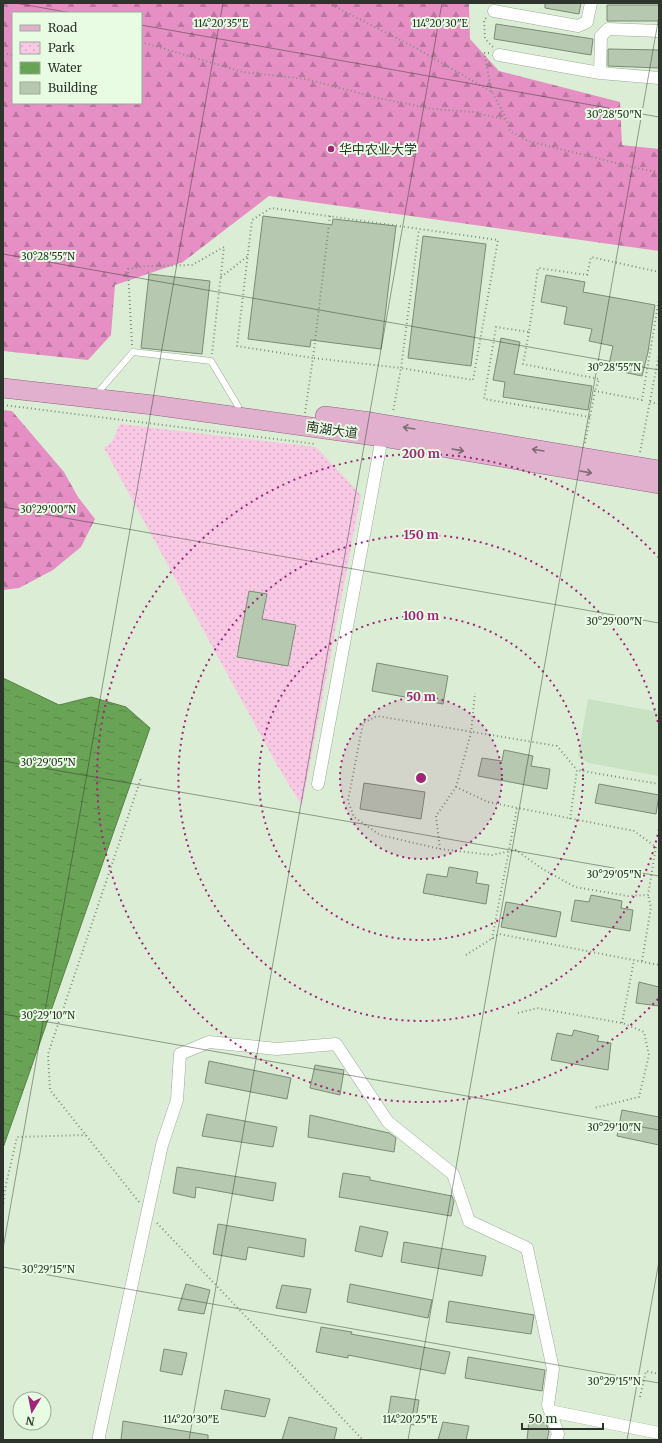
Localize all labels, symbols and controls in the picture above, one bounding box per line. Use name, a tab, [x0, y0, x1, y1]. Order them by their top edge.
legend	[12, 12, 142, 104]
text: 114°20'35"E	[194, 17, 249, 30]
text: 114°20'30"E	[412, 17, 469, 30]
text: Road	[48, 20, 77, 35]
text: Park	[48, 40, 75, 55]
text: Water	[47, 60, 83, 75]
text: Building	[48, 80, 98, 95]
text: 30°28'50"N	[586, 108, 642, 121]
place label: 华中农业大学	[339, 141, 417, 158]
marker: 华中农业大学	[326, 144, 336, 154]
text: 30°28'55"N	[21, 250, 75, 263]
text: 30°28'55"N	[587, 361, 641, 374]
street label: 南湖大道	[305, 418, 359, 442]
one-way arrow	[403, 424, 416, 432]
one-way arrow	[532, 445, 545, 453]
text: 200 m	[402, 446, 440, 461]
one-way arrow	[451, 446, 464, 454]
one-way arrow	[579, 468, 592, 476]
text: 30°29'00"N	[20, 503, 76, 516]
text: 150 m	[404, 527, 439, 542]
text: 100 m	[403, 608, 439, 623]
text: 30°29'00"N	[586, 615, 642, 628]
text: 50 m	[406, 689, 436, 704]
text: 30°29'05"N	[20, 756, 76, 769]
centre of rings	[414, 771, 428, 785]
text: 30°29'05"N	[586, 868, 642, 881]
text: 30°29'10"N	[21, 1009, 75, 1022]
text: 30°29'10"N	[587, 1121, 641, 1134]
text: 30°29'15"N	[21, 1263, 75, 1276]
text: 30°29'15"N	[587, 1375, 641, 1388]
north arrow	[12, 1391, 52, 1431]
scale bar	[522, 1405, 603, 1431]
text: 50 m	[528, 1411, 557, 1426]
text: N	[24, 1413, 36, 1428]
text: 114°20'30"E	[163, 1413, 220, 1426]
text: 114°20'25"E	[383, 1413, 438, 1426]

